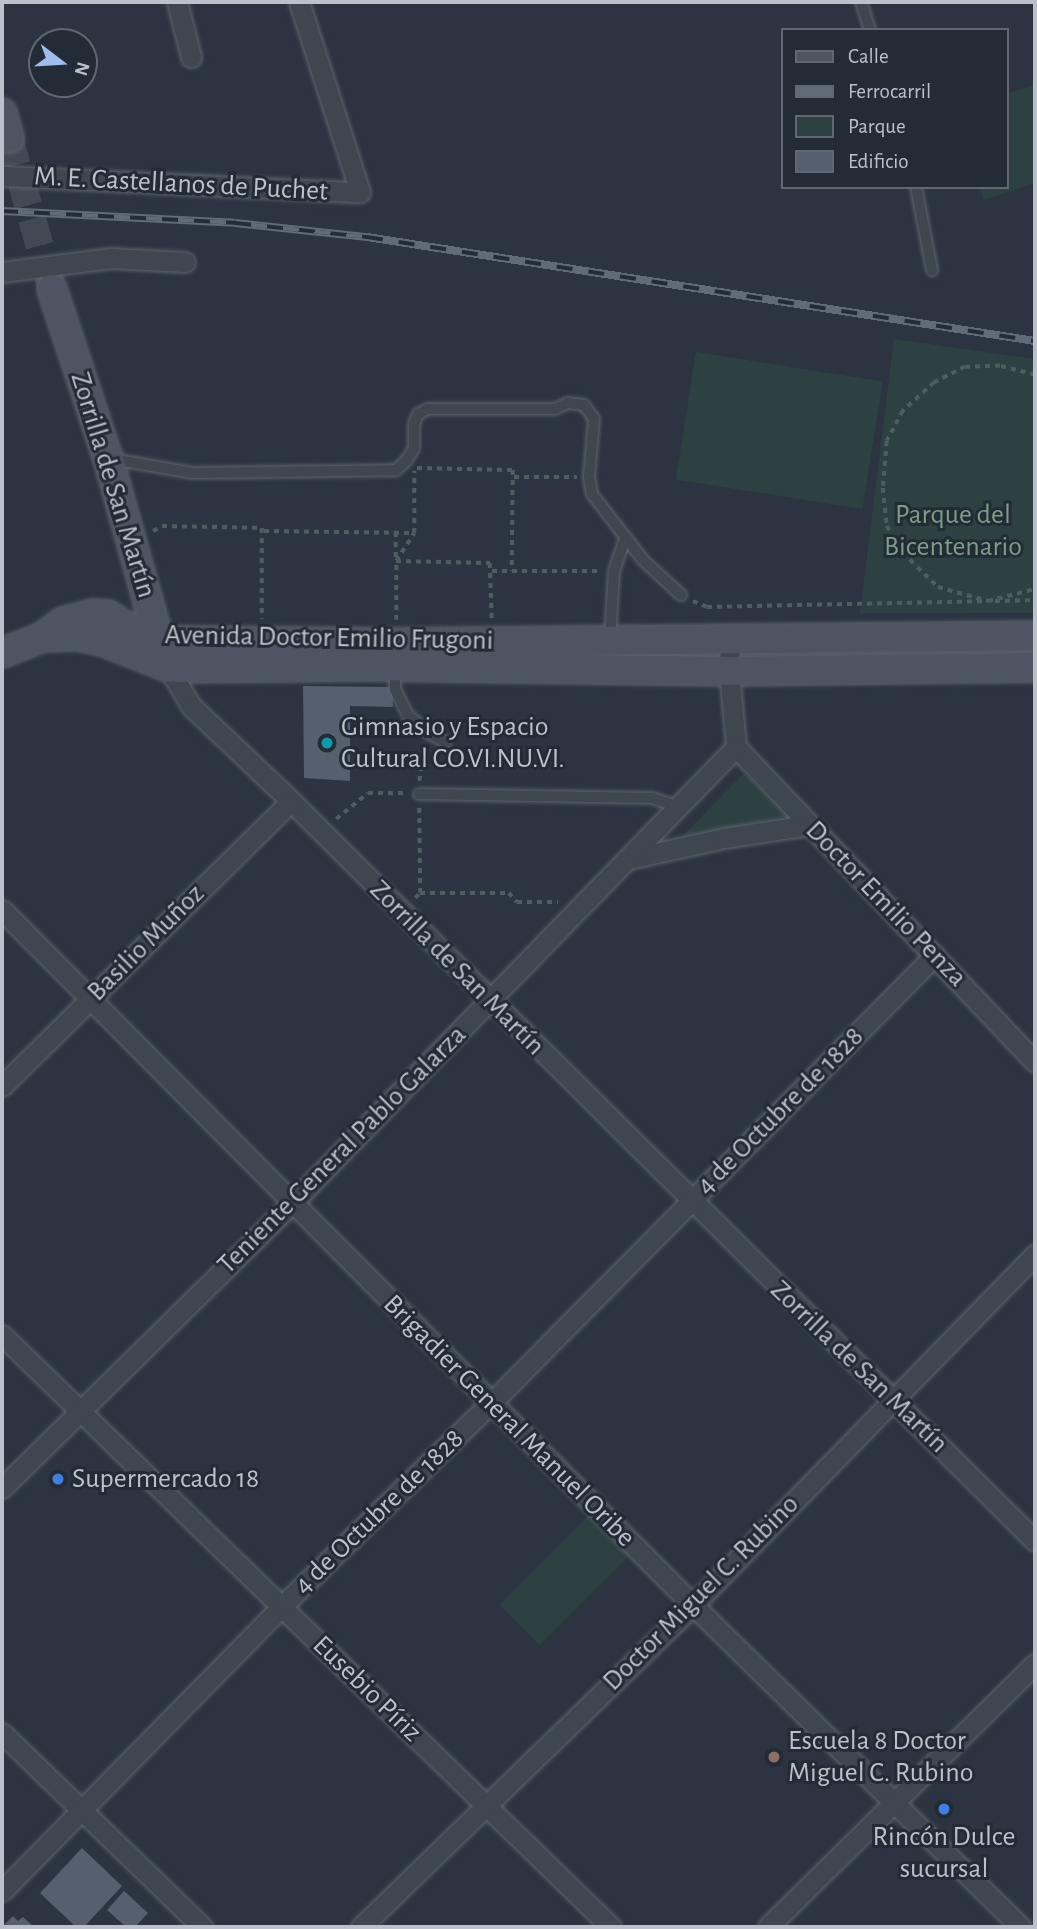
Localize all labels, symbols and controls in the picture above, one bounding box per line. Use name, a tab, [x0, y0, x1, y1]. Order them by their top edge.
north arrow	[28, 28, 98, 98]
legend	[782, 28, 1009, 189]
text: Calle	[848, 46, 889, 67]
text: N	[71, 60, 93, 78]
text: Ferrocarril	[848, 81, 931, 102]
text: Parque	[848, 116, 906, 137]
text: Edificio	[848, 151, 909, 172]
street label: M. E. Castellanos de Puchet	[33, 160, 329, 208]
street label: Zorrilla de San Martín	[63, 368, 163, 602]
park label: Parque del Bicentenario	[884, 498, 1022, 564]
street label: Avenida Doctor Emilio Frugoni	[164, 618, 494, 658]
place label: Gimnasio y Espacio Cultural CO.VI.NU.VI.	[341, 710, 565, 776]
marker: Gimnasio y Espacio Cultural CO.VI.NU.VI.	[319, 735, 335, 751]
street label: Doctor Emilio Penza	[798, 814, 974, 994]
street label: Zorrilla de San Martín	[362, 873, 552, 1063]
street label: Basilio Muñoz	[80, 877, 212, 1009]
street label: Teniente General Pablo Galarza	[211, 1019, 473, 1281]
street label: 4 de Octubre de 1828	[689, 1020, 871, 1202]
street label: Zorrilla de San Martín	[763, 1274, 955, 1460]
street label: Brigadier General Manuel Oribe	[376, 1288, 642, 1554]
street label: 4 de Octubre de 1828	[287, 1422, 471, 1602]
place label: Supermercado 18	[72, 1462, 259, 1496]
marker: Supermercado 18	[50, 1471, 66, 1487]
street label: Doctor Miguel C. Rubino	[596, 1488, 806, 1698]
street label: Eusebio Píriz	[305, 1629, 429, 1749]
place label: Escuela 8 Doctor Miguel C. Rubino	[788, 1724, 973, 1790]
marker: Escuela 8 Doctor Miguel C. Rubino	[766, 1749, 782, 1765]
marker: Rincón Dulce sucursal	[936, 1801, 952, 1817]
place label: Rincón Dulce sucursal	[872, 1820, 1016, 1886]

